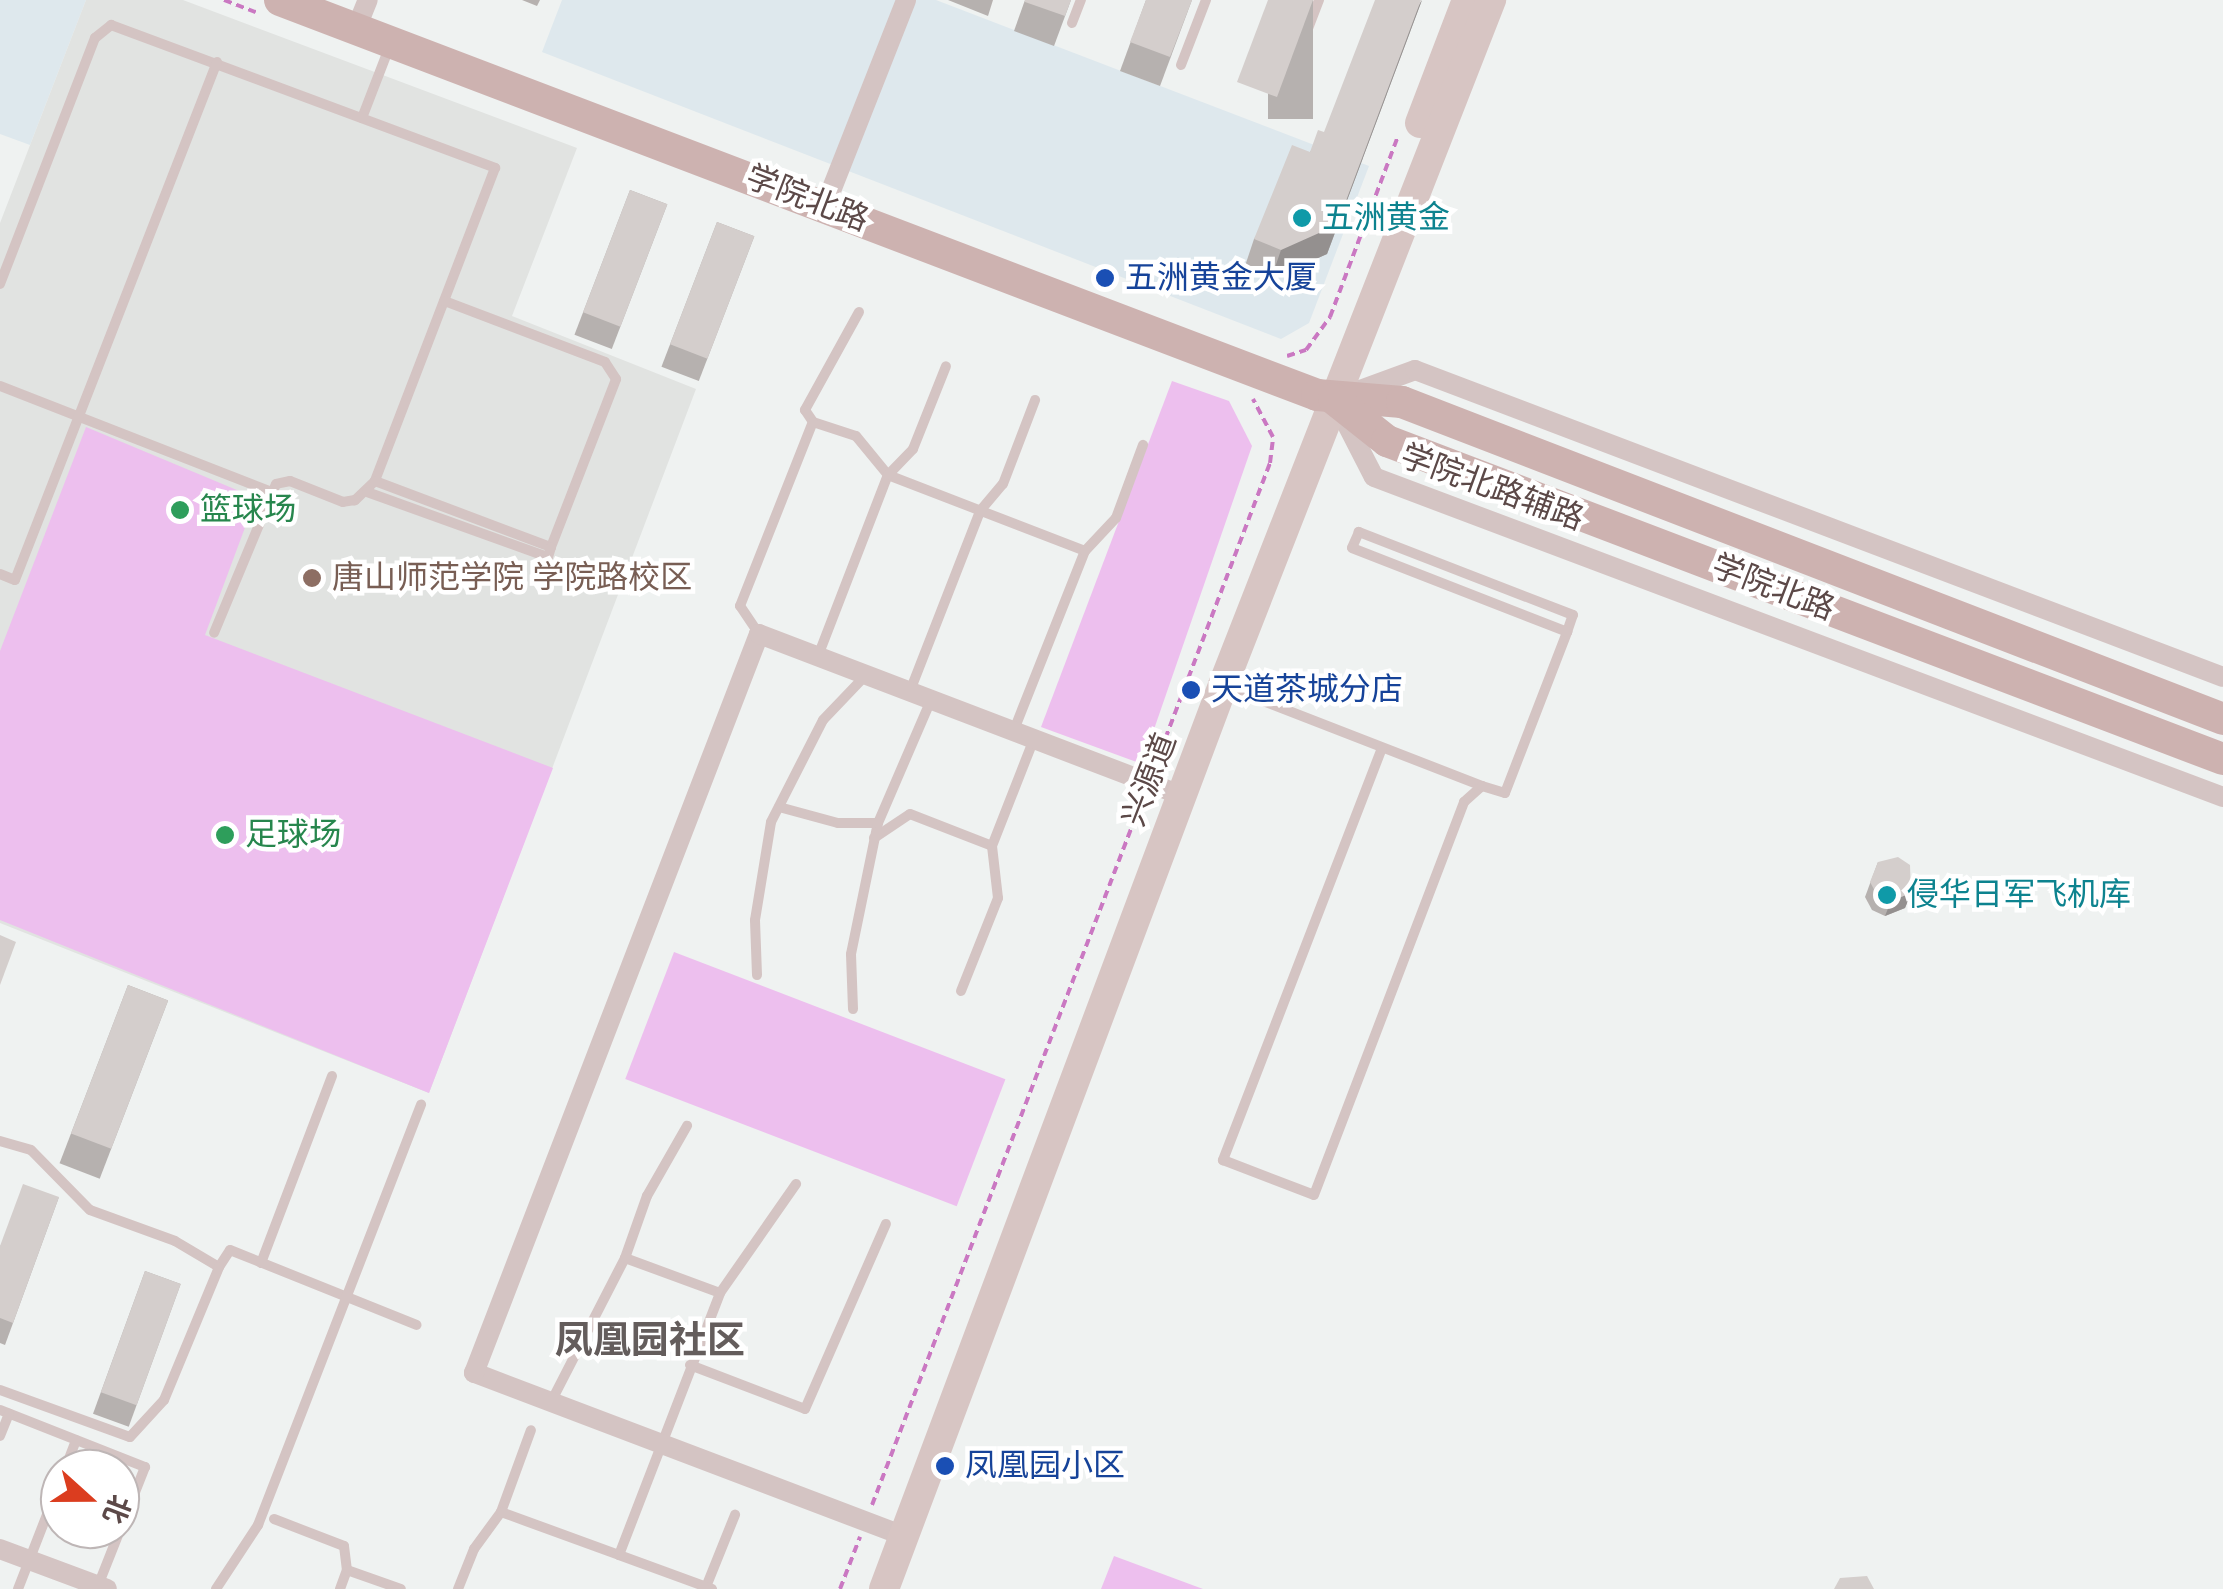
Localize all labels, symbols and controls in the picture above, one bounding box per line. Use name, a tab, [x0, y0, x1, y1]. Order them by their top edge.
street label: 学院北路	[740, 158, 874, 240]
place label: 五洲黄金	[1322, 199, 1450, 237]
marker: 五洲黄金	[1291, 207, 1313, 229]
place label: 五洲黄金大厦	[1125, 259, 1317, 297]
marker: 五洲黄金大厦	[1094, 267, 1116, 289]
street label: 学院北路辅路	[1395, 437, 1589, 539]
place label: 篮球场	[200, 491, 296, 529]
marker: 篮球场	[169, 499, 191, 521]
street label: 学院北路	[1706, 547, 1840, 629]
place label: 唐山师范学院 学院路校区	[332, 559, 692, 597]
marker: 唐山师范学院 学院路校区	[301, 567, 323, 589]
place label: 天道茶城分店	[1211, 671, 1403, 709]
marker: 天道茶城分店	[1180, 679, 1202, 701]
street label: 兴源道	[1115, 728, 1185, 832]
place label: 足球场	[245, 816, 341, 854]
marker: 足球场	[214, 824, 236, 846]
place label: 侵华日军飞机库	[1907, 876, 2131, 914]
marker: 侵华日军飞机库	[1876, 884, 1898, 906]
district label: 凤凰园社区	[555, 1319, 745, 1365]
place label: 凤凰园小区	[965, 1447, 1125, 1485]
north arrow	[40, 1449, 140, 1549]
marker: 凤凰园小区	[934, 1455, 956, 1477]
text: 北	[95, 1490, 137, 1528]

